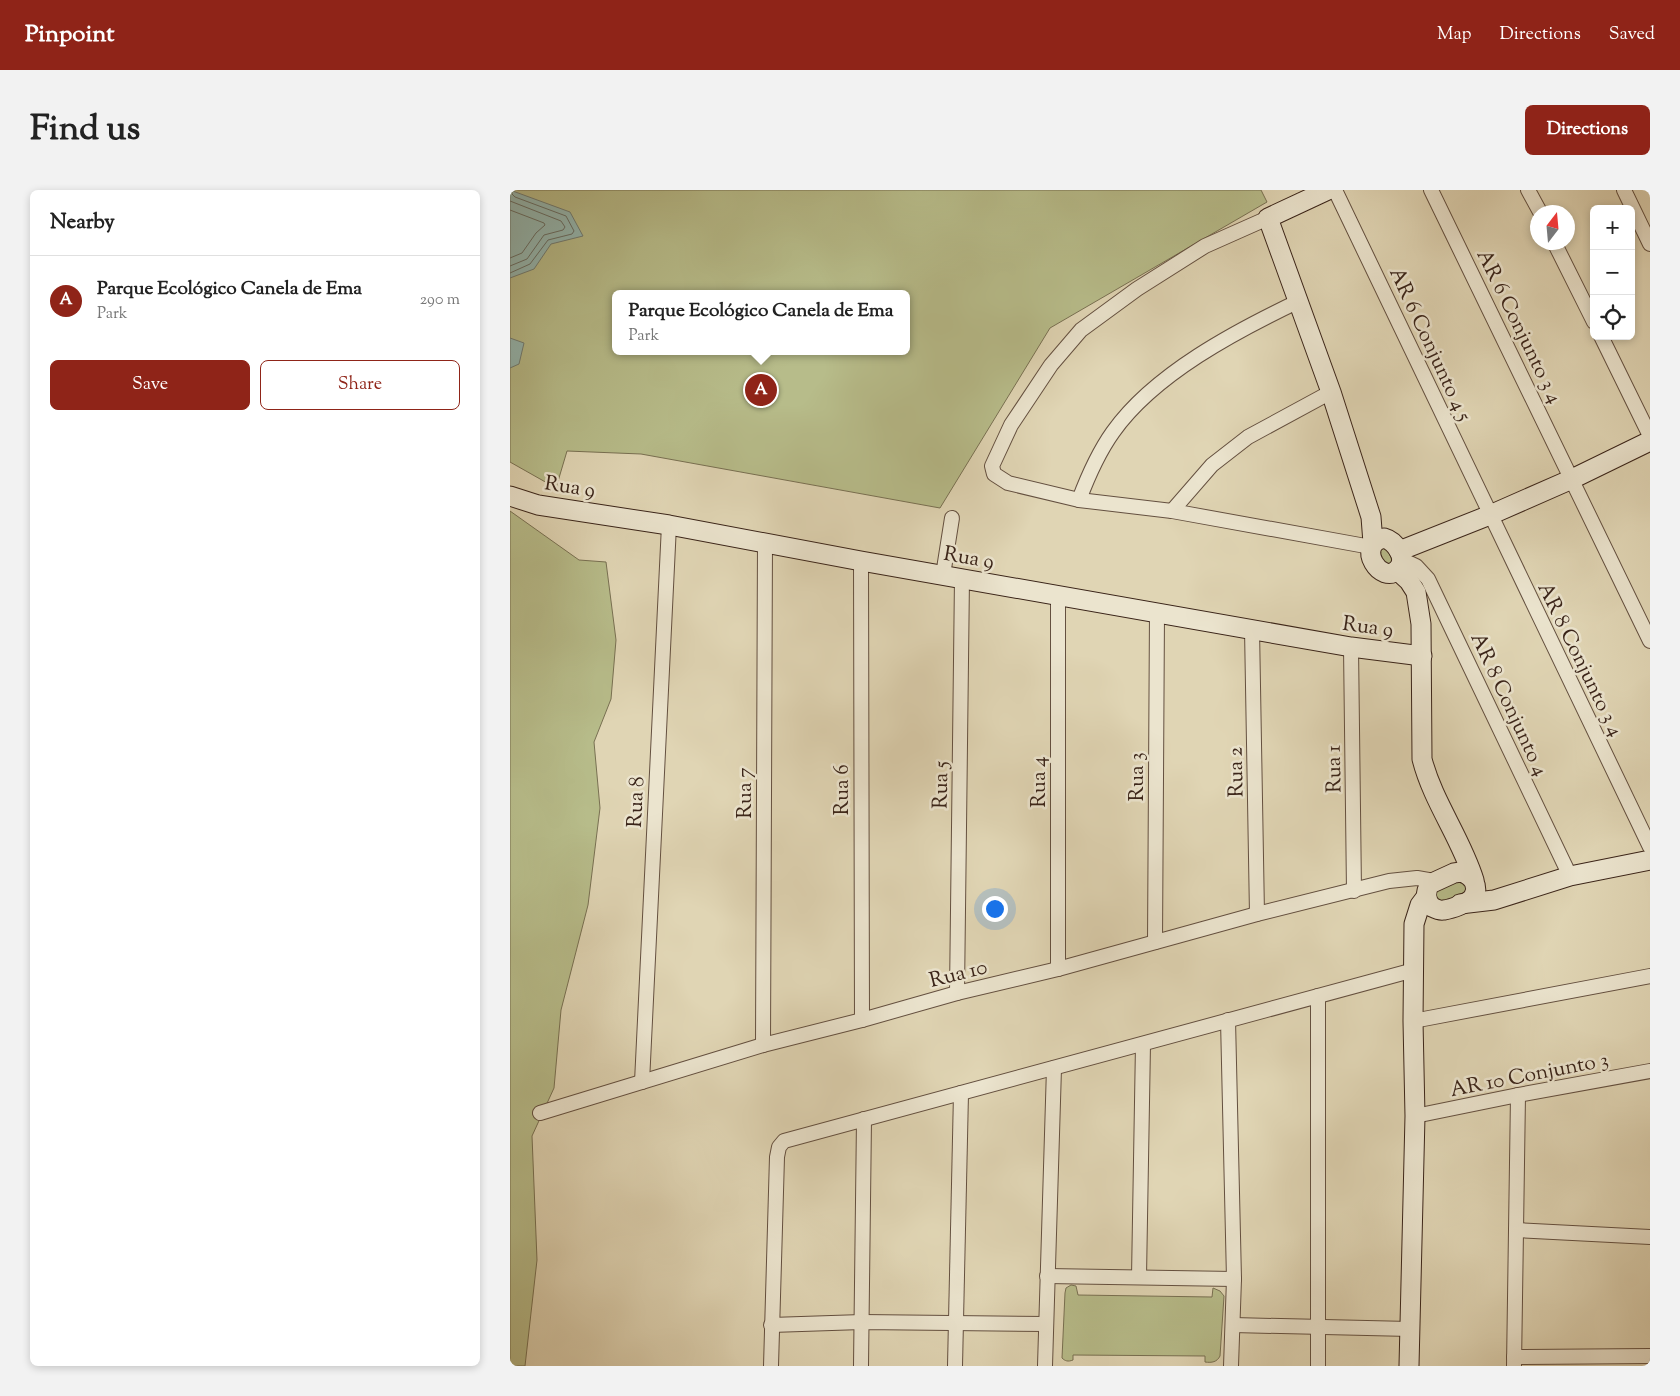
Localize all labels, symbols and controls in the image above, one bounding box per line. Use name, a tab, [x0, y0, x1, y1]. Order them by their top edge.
text: Pinpoint	[25, 18, 114, 52]
text: Map	[1437, 22, 1472, 48]
text: Directions	[1500, 22, 1581, 48]
text: Saved	[1609, 22, 1655, 48]
text: Find us	[30, 105, 140, 156]
button: Directions	[1525, 105, 1650, 155]
north arrow	[1530, 205, 1575, 250]
map controls	[1590, 205, 1635, 340]
button: +	[1590, 205, 1635, 250]
text: Nearby	[50, 208, 115, 238]
street label: AR 6 Conjunto 3 4	[1468, 245, 1569, 409]
button: −	[1590, 250, 1635, 295]
street label: AR 6 Conjunto 4 5	[1380, 263, 1478, 427]
text: Parque Ecológico Canela de Ema	[97, 276, 362, 303]
text: A	[60, 289, 73, 312]
text: 290 m	[420, 289, 460, 312]
popup	[612, 290, 910, 355]
button: locate	[1590, 295, 1635, 340]
text: Parque Ecológico Canela de Ema	[629, 298, 893, 325]
text: Park	[97, 303, 128, 326]
text: Park	[629, 325, 659, 348]
button: Save	[50, 360, 250, 410]
button: Share	[260, 360, 460, 410]
pin: A	[745, 371, 777, 409]
street label: Rua 9	[542, 469, 597, 507]
street label: Rua 9	[941, 540, 996, 578]
street label: AR 8 Conjunto 3 4	[1529, 578, 1630, 742]
street label: Rua 9	[1340, 610, 1395, 646]
street label: AR 8 Conjunto 4	[1462, 628, 1555, 782]
street label: Rua 1	[1320, 745, 1350, 793]
street label: Rua 2	[1222, 746, 1252, 797]
street label: Rua 3	[1123, 752, 1153, 802]
street label: Rua 4	[1025, 756, 1055, 808]
street label: Rua 5	[927, 761, 957, 809]
street label: Rua 6	[828, 764, 858, 816]
street label: Rua 7	[731, 767, 761, 819]
street label: Rua 8	[621, 776, 653, 828]
your location	[982, 896, 1008, 922]
street label: Rua 10	[926, 953, 991, 997]
street label: AR 10 Conjunto 3	[1448, 1046, 1611, 1106]

